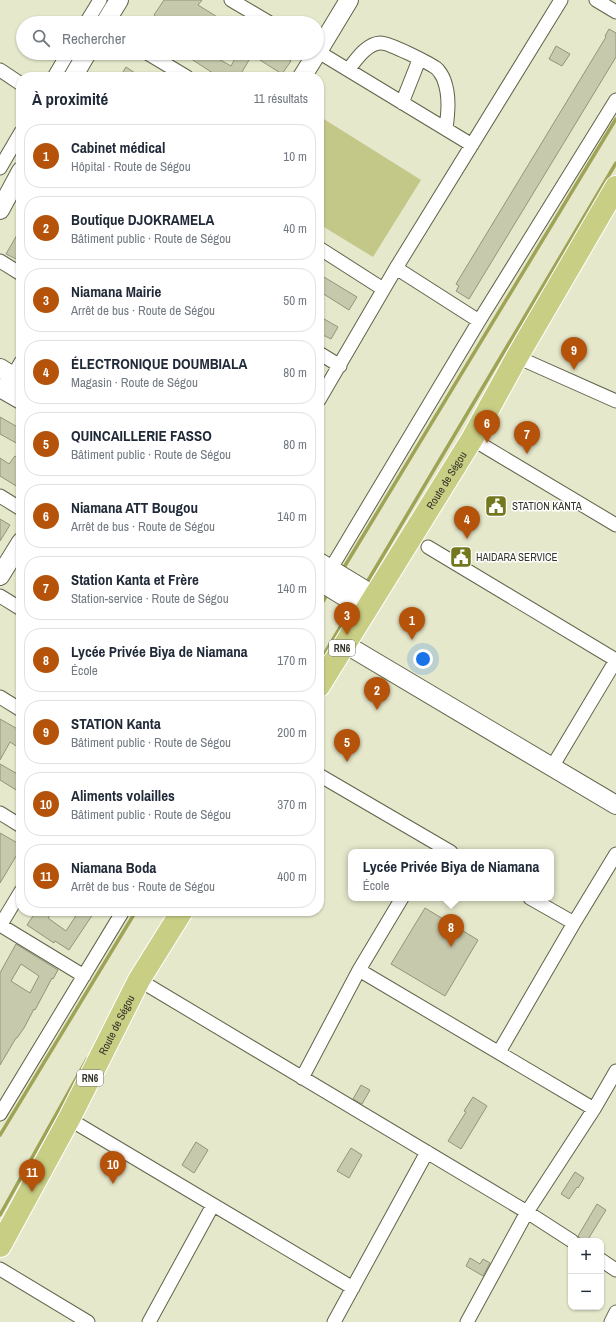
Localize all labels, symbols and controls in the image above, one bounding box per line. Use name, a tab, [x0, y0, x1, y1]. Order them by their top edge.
search box	[16, 16, 324, 60]
icon: search	[30, 27, 52, 49]
text: Rechercher	[62, 28, 126, 49]
text: À proximité	[32, 87, 108, 110]
text: 11 résultats	[254, 90, 308, 107]
text: Cabinet médical	[71, 137, 165, 158]
text: 1	[43, 148, 49, 165]
text: 10 m	[283, 148, 307, 165]
text: Hôpital · Route de Ségou	[71, 158, 191, 175]
text: Boutique DJOKRAMELA	[71, 209, 215, 230]
text: 2	[43, 220, 49, 237]
text: 40 m	[283, 220, 307, 237]
text: Bâtiment public · Route de Ségou	[71, 230, 231, 247]
text: Niamana Mairie	[71, 281, 161, 302]
text: 3	[43, 292, 49, 309]
text: 50 m	[283, 292, 307, 309]
text: Arrêt de bus · Route de Ségou	[71, 302, 215, 319]
pin: 9	[561, 337, 587, 370]
text: ÉLECTRONIQUE DOUMBIALA	[71, 353, 247, 374]
text: 4	[43, 364, 49, 381]
text: 80 m	[283, 364, 307, 381]
text: Magasin · Route de Ségou	[71, 374, 198, 391]
pin: 6	[474, 410, 500, 443]
pin: 7	[514, 421, 540, 454]
text: QUINCAILLERIE FASSO	[71, 425, 212, 446]
text: 5	[43, 436, 49, 453]
text: 80 m	[283, 436, 307, 453]
text: Bâtiment public · Route de Ségou	[71, 446, 231, 463]
street label: Route de Ségou	[423, 449, 470, 512]
public building icon: STATION KANTA	[483, 493, 509, 519]
text: Niamana ATT Bougou	[71, 497, 198, 518]
place label: STATION KANTA	[512, 499, 583, 513]
pin: 4	[454, 506, 480, 539]
text: 6	[43, 508, 49, 525]
text: 140 m	[277, 508, 307, 525]
text: Arrêt de bus · Route de Ségou	[71, 518, 215, 535]
public building icon: HAIDARA SERVICE	[448, 544, 474, 570]
place label: HAIDARA SERVICE	[476, 550, 558, 564]
text: Station Kanta et Frère	[71, 569, 199, 590]
text: 7	[43, 580, 49, 597]
text: 140 m	[277, 580, 307, 597]
text: Station-service · Route de Ségou	[71, 590, 229, 607]
pin: 3	[334, 602, 360, 635]
pin: 1	[399, 607, 425, 640]
road number: RN6	[329, 640, 355, 656]
text: Lycée Privée Biya de Niamana	[71, 641, 248, 662]
your location	[413, 649, 433, 669]
text: 8	[43, 652, 49, 669]
text: 170 m	[277, 652, 307, 669]
text: École	[71, 662, 98, 679]
pin: 2	[364, 677, 390, 710]
text: STATION Kanta	[71, 713, 161, 734]
text: 9	[43, 724, 49, 741]
text: 200 m	[277, 724, 307, 741]
pin: 5	[334, 729, 360, 762]
text: Bâtiment public · Route de Ségou	[71, 734, 231, 751]
text: Aliments volailles	[71, 785, 175, 806]
text: 10	[40, 796, 52, 813]
text: 370 m	[277, 796, 307, 813]
text: Bâtiment public · Route de Ségou	[71, 806, 231, 823]
popup	[348, 849, 554, 901]
text: Lycée Privée Biya de Niamana	[363, 856, 539, 877]
text: Niamana Boda	[71, 857, 156, 878]
text: 11	[40, 868, 52, 885]
text: 400 m	[277, 868, 307, 885]
text: École	[363, 877, 389, 894]
text: Arrêt de bus · Route de Ségou	[71, 878, 215, 895]
pin: 8	[438, 914, 464, 947]
street label: Route de Ségou	[95, 992, 137, 1057]
road number: RN6	[77, 1070, 103, 1086]
pin: 10	[100, 1151, 126, 1184]
pin: 11	[19, 1159, 45, 1192]
map controls	[568, 1238, 604, 1310]
button: +	[568, 1238, 604, 1274]
button: −	[568, 1274, 604, 1310]

